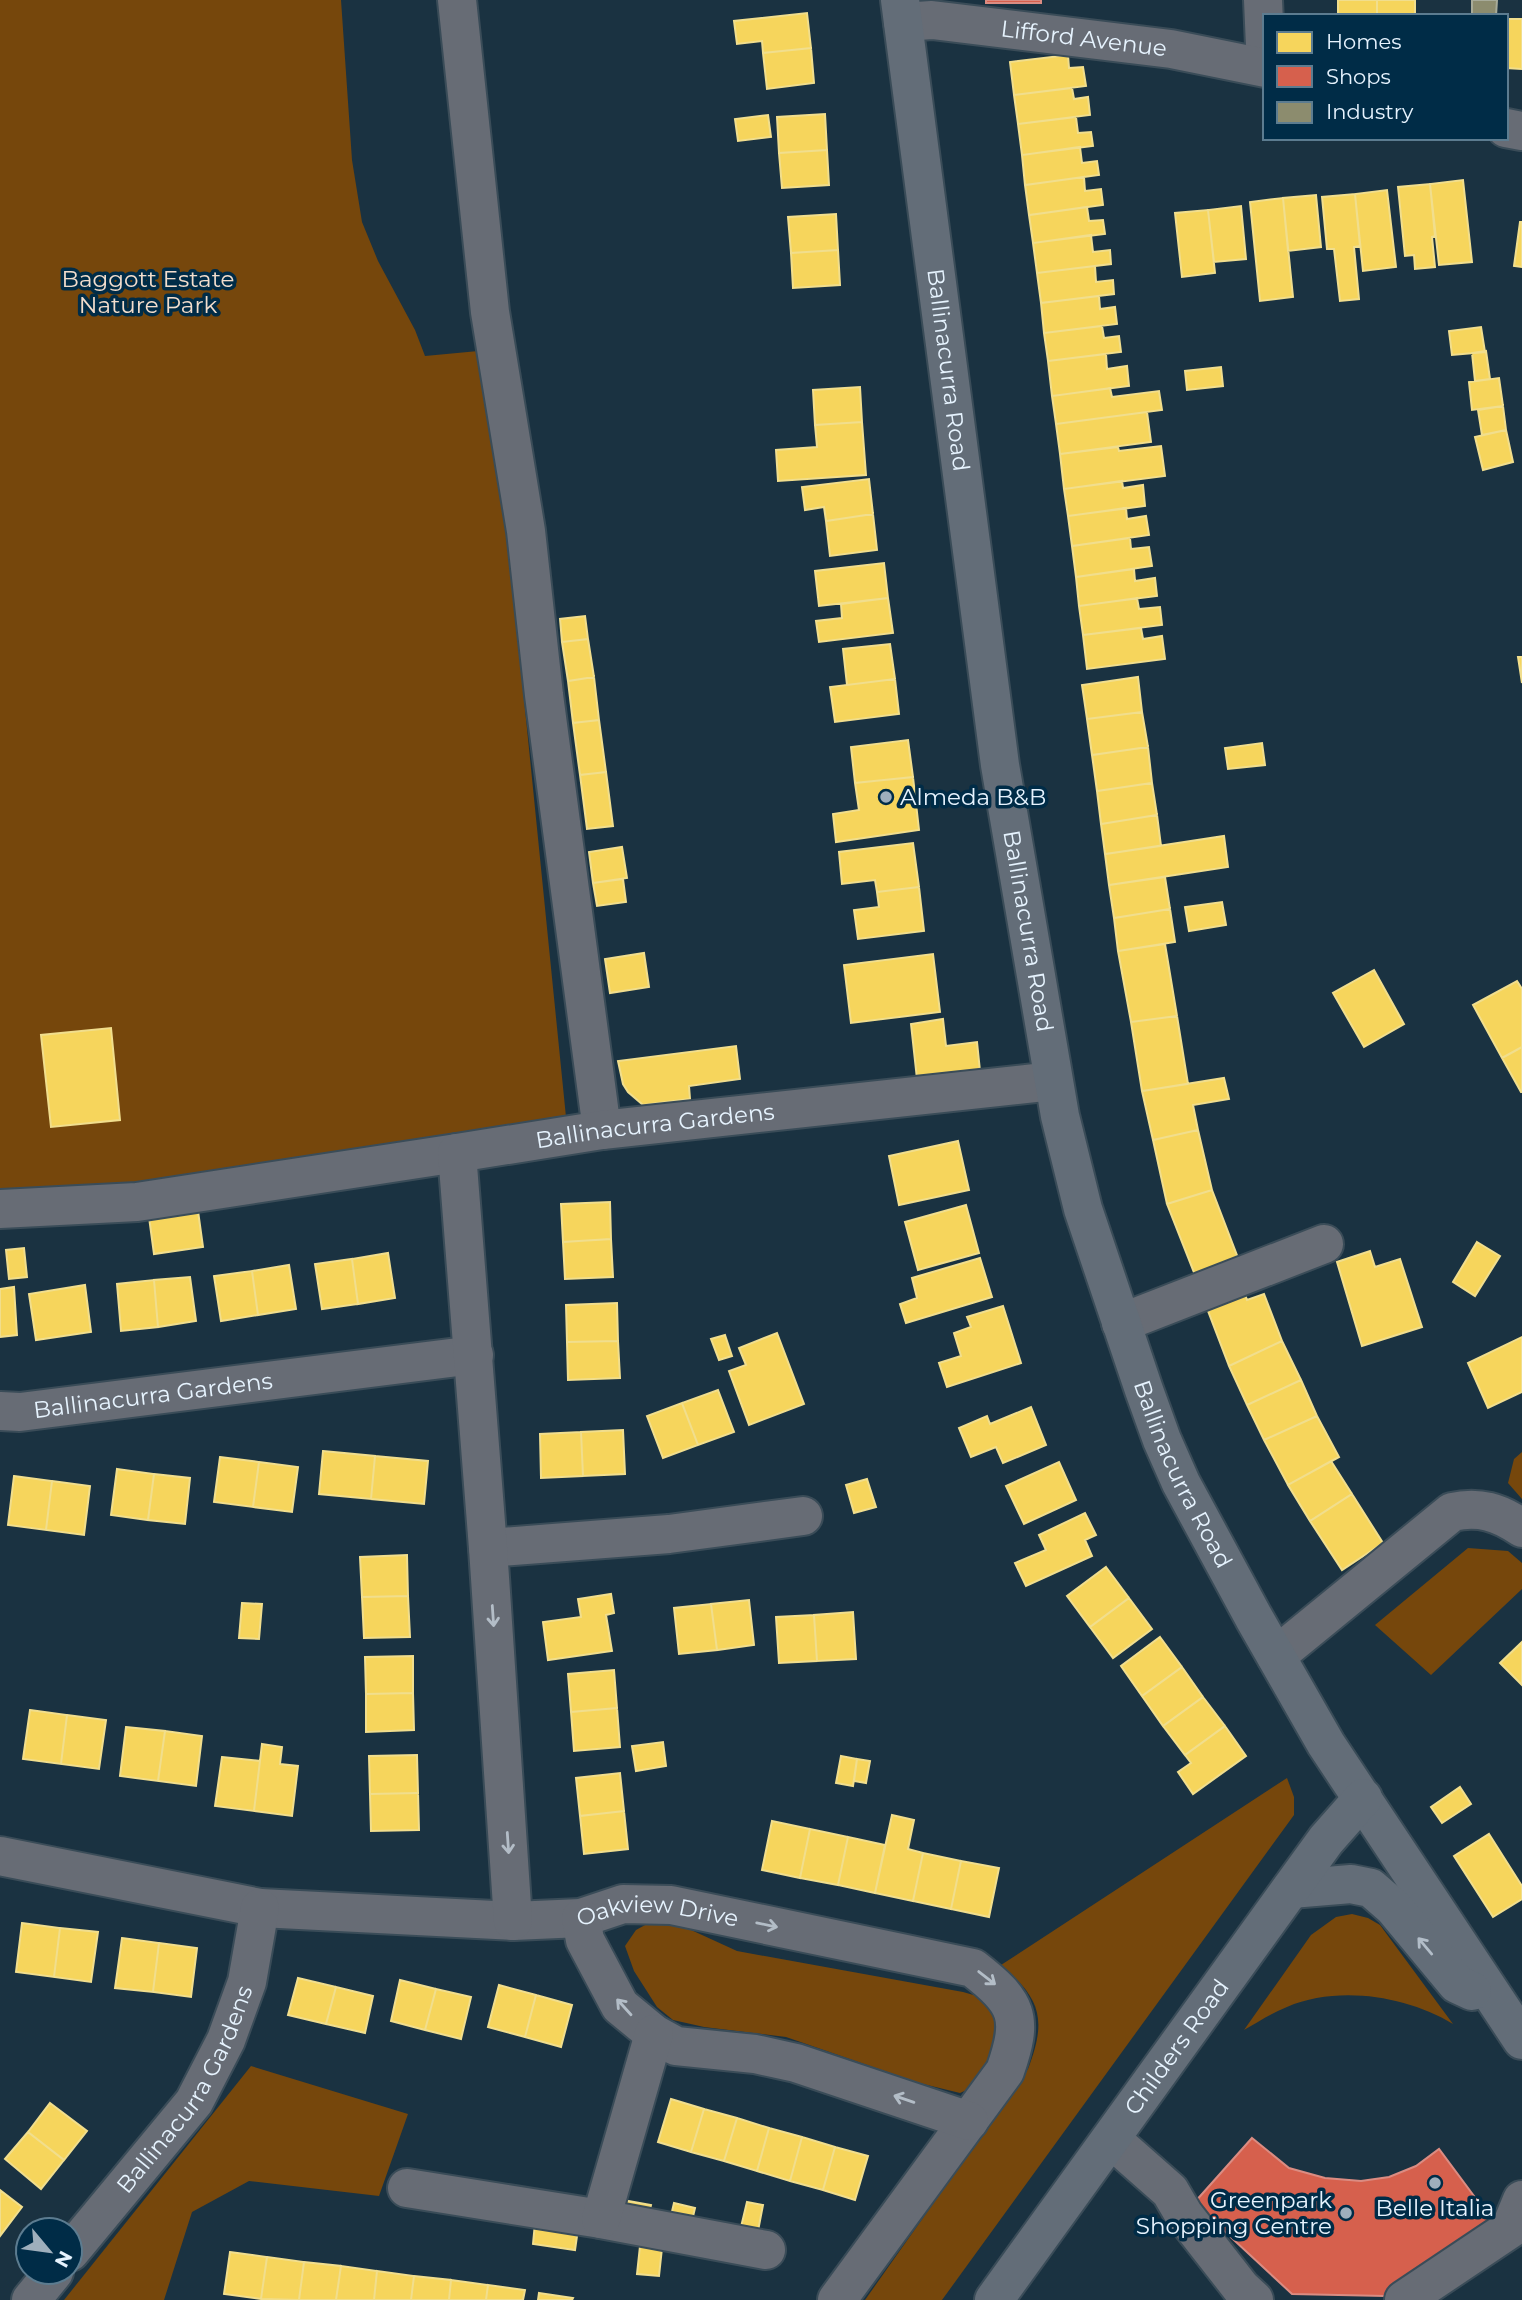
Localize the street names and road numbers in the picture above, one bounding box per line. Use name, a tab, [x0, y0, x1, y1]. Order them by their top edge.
street label: Lifford Avenue	[999, 14, 1168, 62]
street label: Ballinacurra Road	[921, 267, 975, 473]
street label: Ballinacurra Road	[997, 828, 1059, 1034]
street label: Ballinacurra Gardens	[533, 1097, 776, 1154]
street label: Ballinacurra Gardens	[32, 1366, 274, 1424]
street label: Ballinacurra Road	[1128, 1377, 1238, 1573]
street label: Oakview Drive	[573, 1890, 741, 1933]
street label: Childers Road	[1118, 1974, 1235, 2120]
street label: Ballinacurra Gardens	[111, 1982, 259, 2199]

